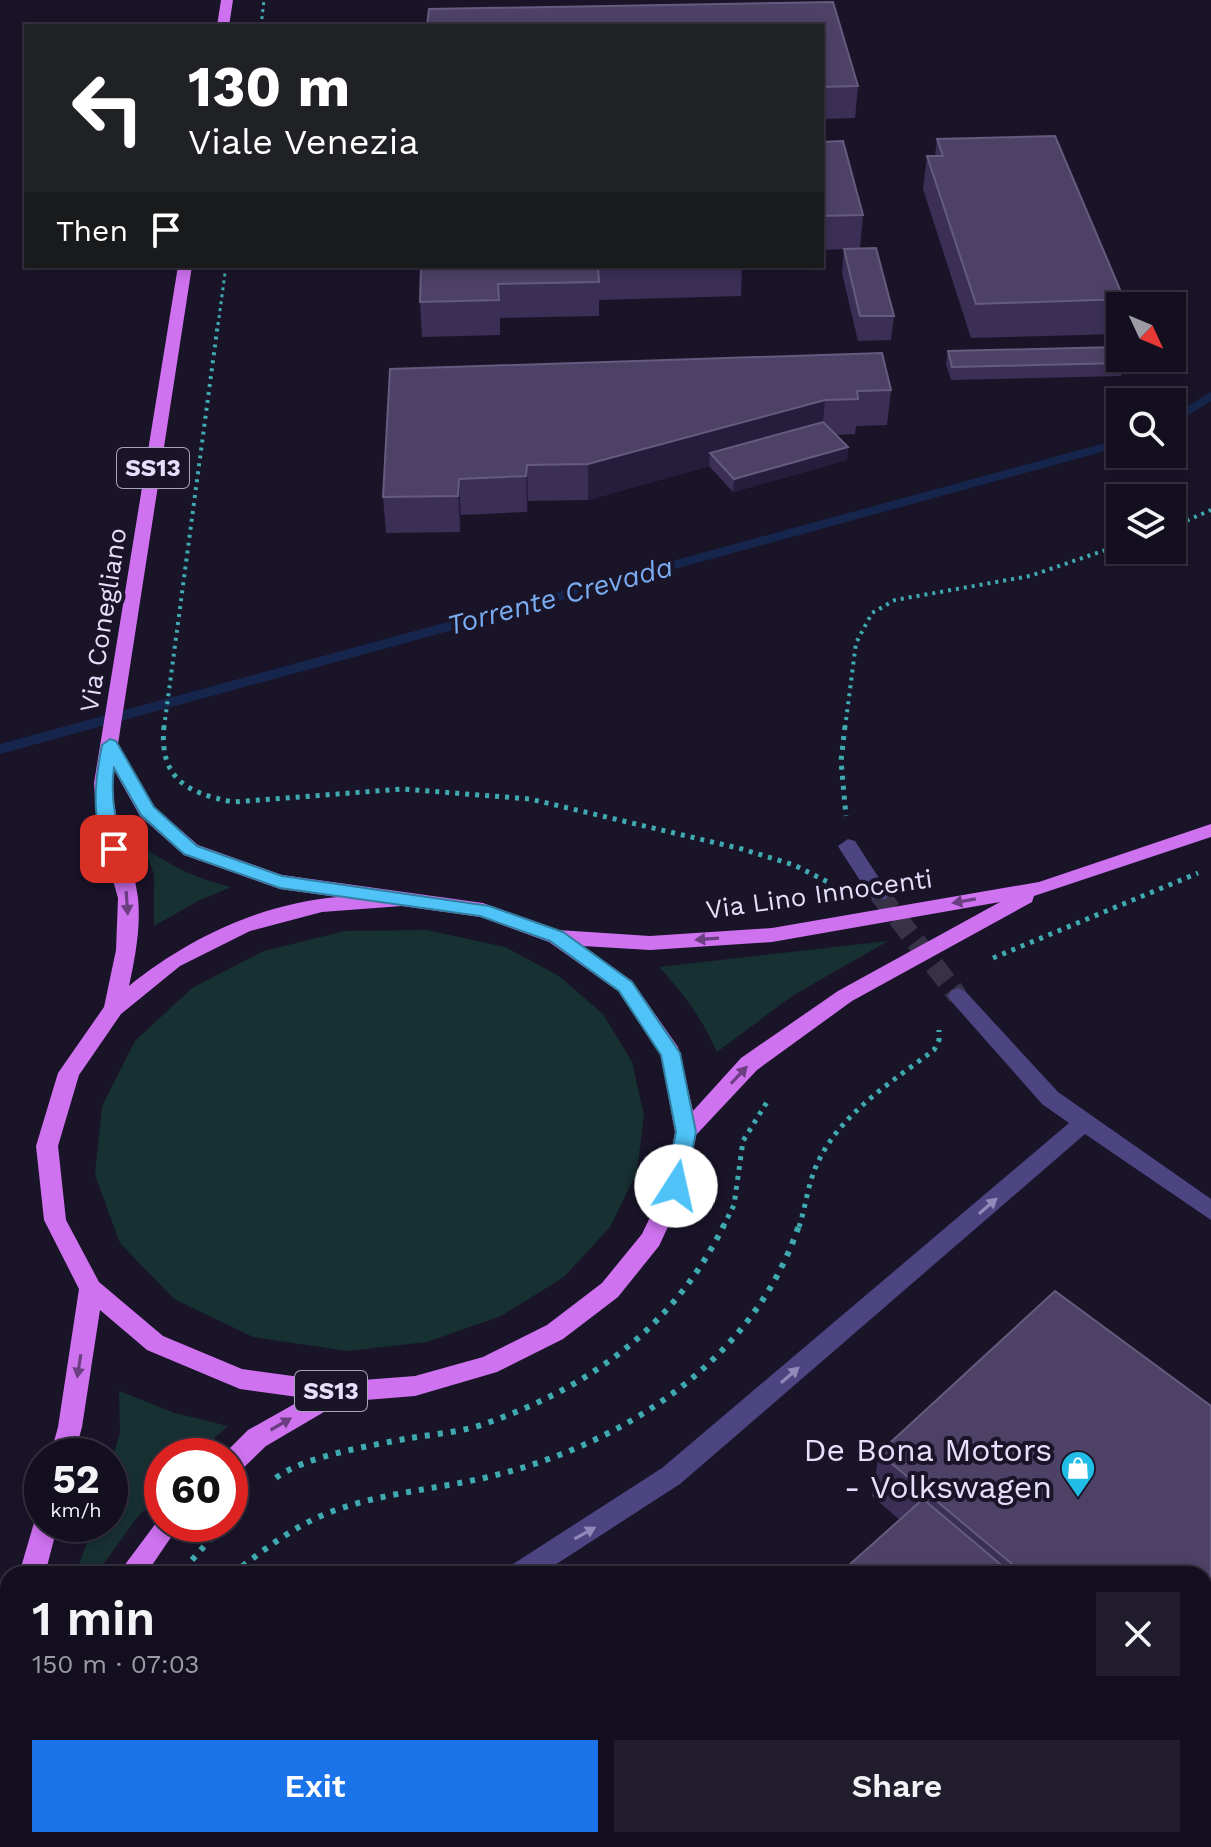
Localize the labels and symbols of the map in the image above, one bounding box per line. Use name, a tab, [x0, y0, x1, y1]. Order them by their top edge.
north arrow	[1106, 292, 1186, 372]
road number: SS13	[117, 448, 189, 488]
street label: Via Conegliano	[74, 526, 132, 714]
water label: Torrente Crevada	[444, 550, 676, 642]
pin	[80, 815, 148, 883]
street label: Via Lino Innocenti	[704, 863, 934, 925]
one-way arrow	[121, 891, 134, 916]
one-way arrow	[951, 896, 976, 908]
one-way arrow	[694, 933, 719, 946]
one-way arrow	[730, 1066, 748, 1085]
position arrow	[634, 1144, 718, 1228]
one-way arrow	[978, 1197, 997, 1215]
one-way arrow	[73, 1354, 85, 1379]
one-way arrow	[781, 1366, 800, 1384]
road number: SS13	[295, 1371, 367, 1411]
one-way arrow	[270, 1417, 292, 1431]
place label: De Bona Motors - Volkswagen	[804, 1431, 1052, 1506]
speed limit sign: 60	[144, 1438, 248, 1542]
shop icon: De Bona Motors - Volkswagen	[1059, 1449, 1097, 1499]
one-way arrow	[573, 1526, 596, 1539]

